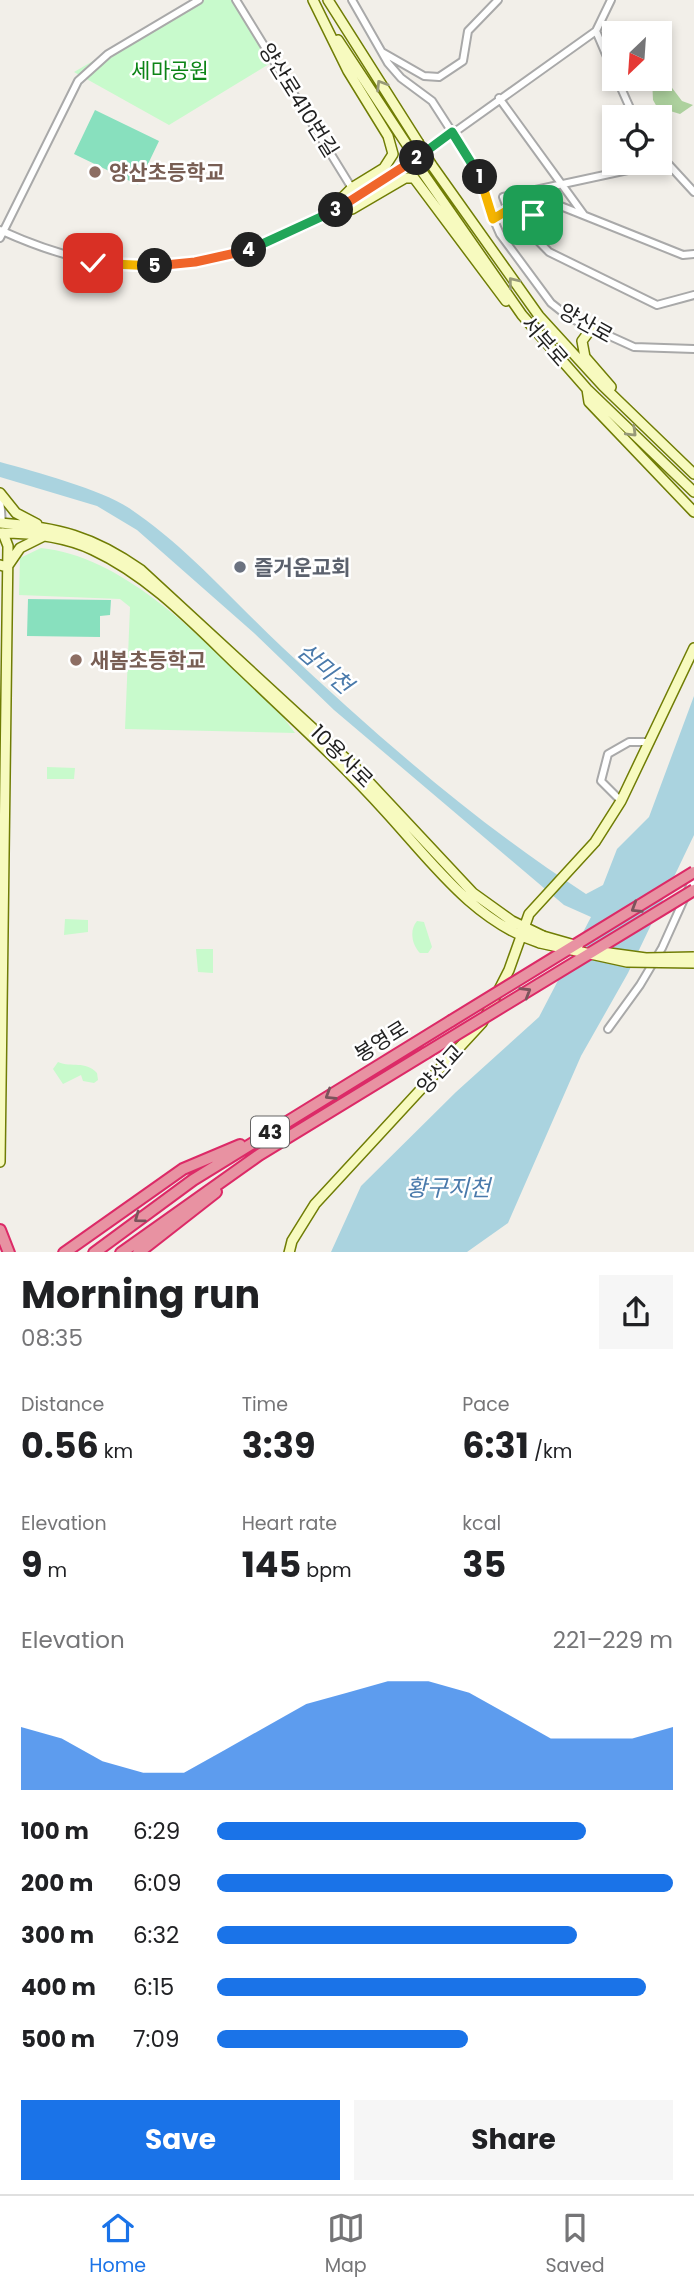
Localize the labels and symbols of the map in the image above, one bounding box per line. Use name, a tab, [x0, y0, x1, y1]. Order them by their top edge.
north arrow	[602, 21, 672, 91]
street label: 양산로410번길	[252, 37, 346, 163]
park label: 세마공원	[131, 56, 209, 85]
one-way arrow	[376, 79, 389, 92]
pin: 2	[400, 140, 434, 176]
place label: 양산초등학교	[109, 158, 225, 187]
pin: 1	[462, 160, 498, 194]
marker: 양산초등학교	[87, 164, 103, 180]
pin	[503, 185, 563, 245]
pin: 3	[318, 192, 354, 228]
pin: 4	[232, 232, 266, 268]
pin	[63, 233, 123, 293]
pin: 5	[138, 248, 172, 284]
one-way arrow	[509, 278, 522, 290]
street label: 양산로	[554, 296, 618, 350]
street label: 서부로	[515, 310, 575, 372]
one-way arrow	[624, 424, 637, 437]
place label: 즐거운교회	[254, 553, 351, 582]
marker: 즐거운교회	[232, 559, 248, 575]
water label: 삼미천	[291, 635, 362, 703]
place label: 새봄초등학교	[90, 646, 206, 675]
marker: 새봄초등학교	[68, 652, 84, 668]
street label: 10용사로	[304, 718, 380, 794]
one-way arrow	[631, 900, 644, 913]
one-way arrow	[519, 987, 532, 1000]
street label: 봉영로	[349, 1013, 413, 1069]
street label: 양산교	[410, 1038, 470, 1100]
one-way arrow	[325, 1087, 338, 1100]
road number: 43	[251, 1116, 289, 1148]
water label: 황구지천	[406, 1172, 493, 1204]
one-way arrow	[134, 1210, 147, 1223]

